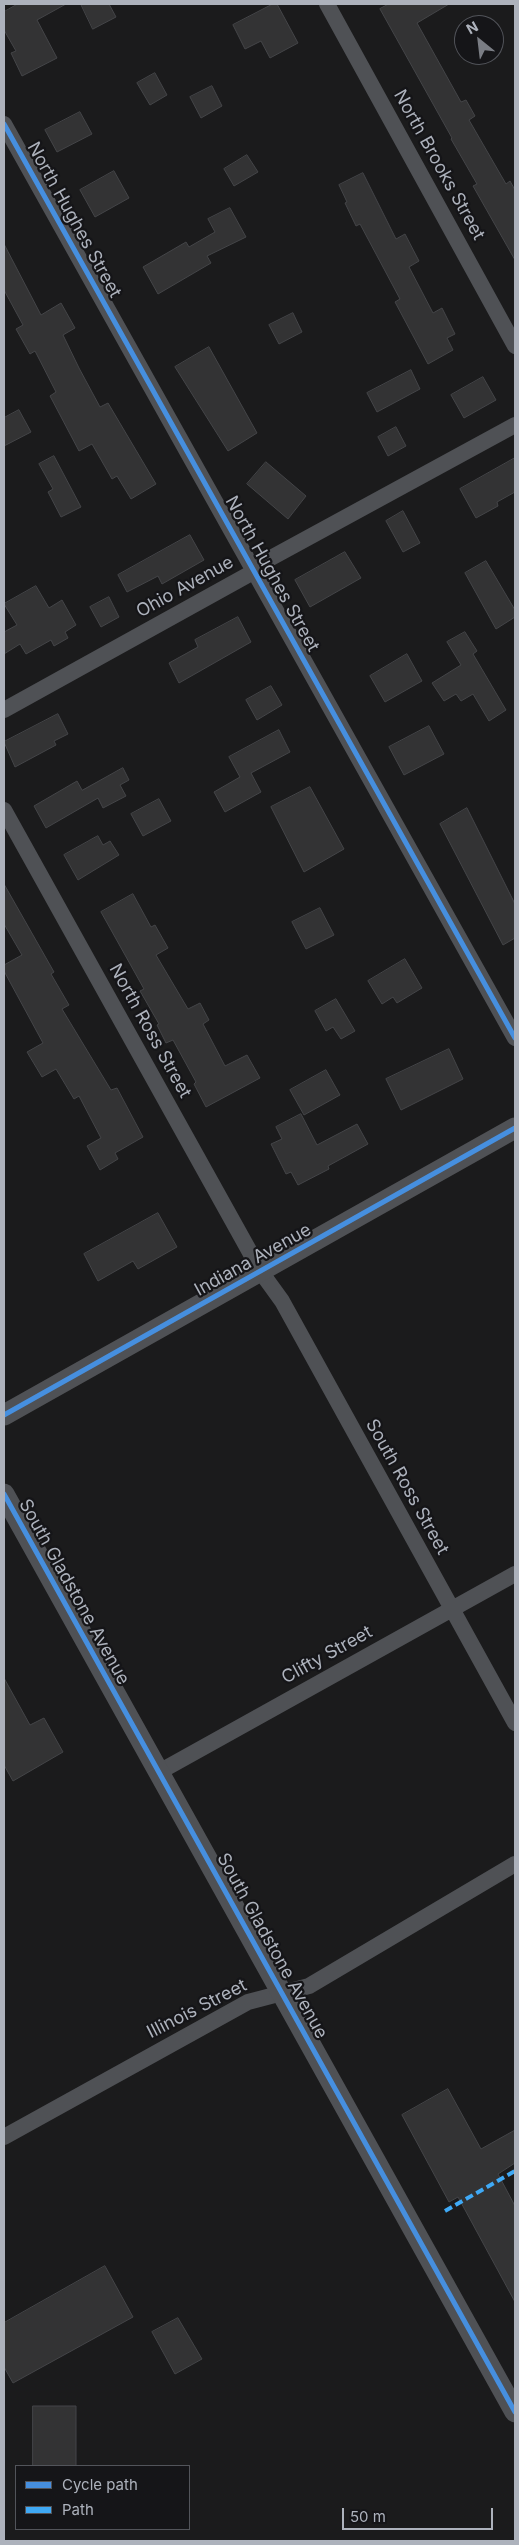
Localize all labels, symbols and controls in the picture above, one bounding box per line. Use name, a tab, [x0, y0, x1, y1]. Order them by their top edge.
north arrow	[454, 15, 504, 65]
text: N	[463, 17, 481, 37]
street label: North Brooks Street	[389, 86, 489, 244]
street label: North Hughes Street	[22, 138, 126, 302]
street label: North Hughes Street	[220, 492, 324, 656]
street label: Ohio Avenue	[133, 551, 237, 623]
street label: North Ross Street	[104, 960, 196, 1102]
street label: Indiana Avenue	[191, 1219, 315, 1301]
street label: South Ross Street	[361, 1415, 453, 1559]
street label: South Gladstone Avenue	[14, 1495, 134, 1689]
street label: Clifty Street	[278, 1621, 376, 1689]
street label: South Gladstone Avenue	[212, 1849, 332, 2043]
street label: Illinois Street	[144, 1975, 250, 2043]
legend	[15, 2465, 190, 2530]
text: Cycle path	[62, 2475, 138, 2494]
scale bar	[344, 2498, 495, 2530]
text: Path	[62, 2500, 94, 2519]
text: 50 m	[350, 2507, 386, 2526]

